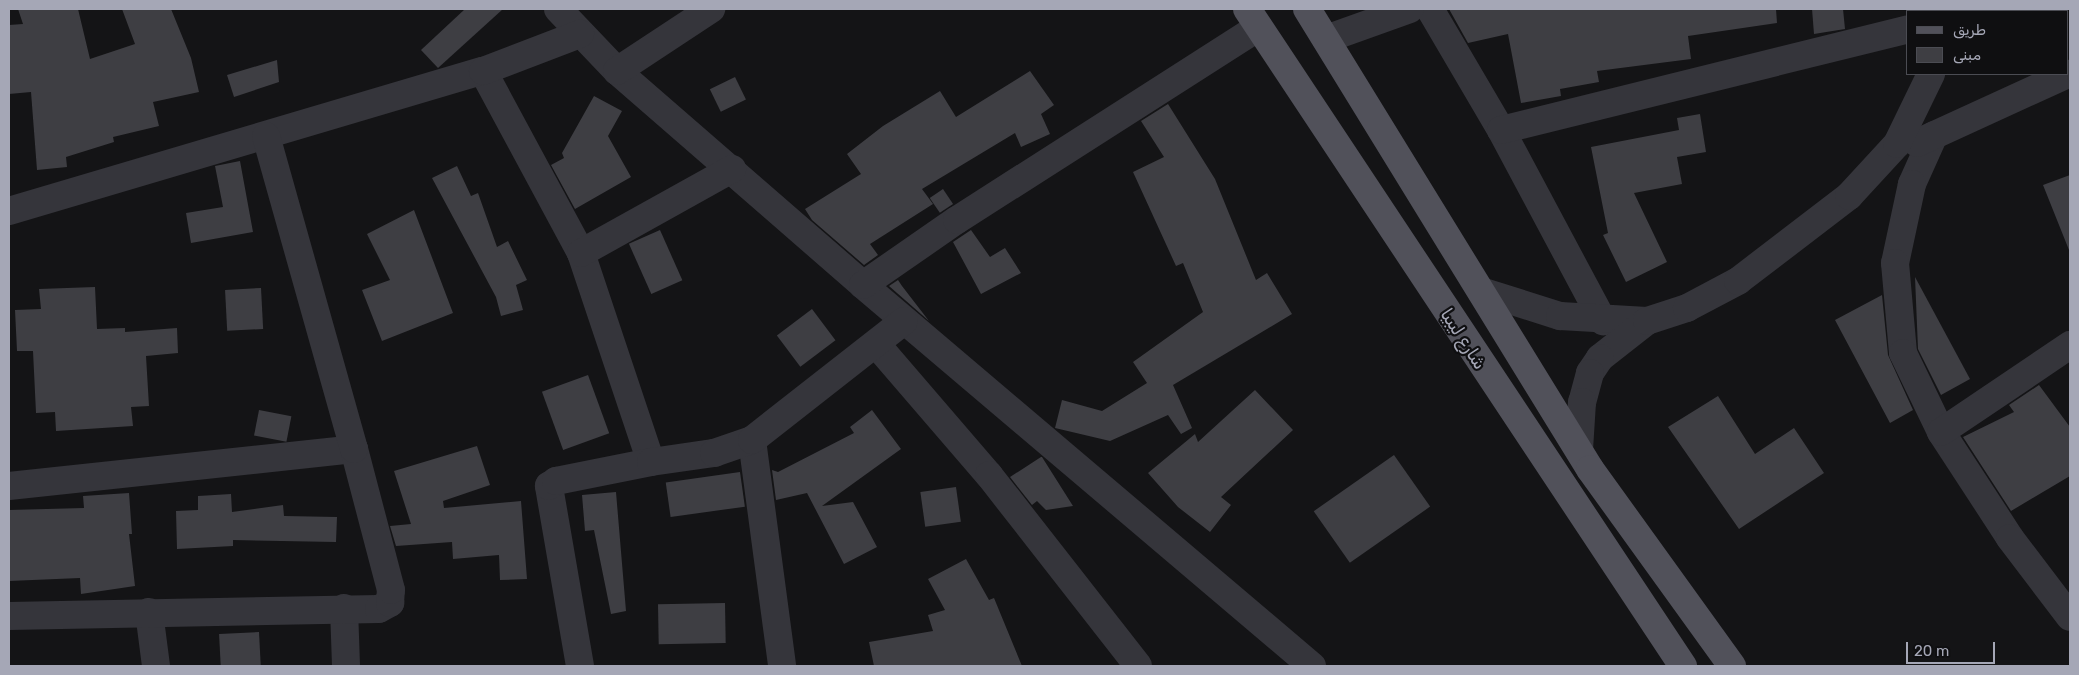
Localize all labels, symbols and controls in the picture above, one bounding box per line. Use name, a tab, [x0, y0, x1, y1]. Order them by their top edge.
legend	[1906, 10, 2069, 75]
text: طريق	[1953, 21, 1986, 39]
text: مبنى	[1953, 46, 1981, 64]
street label: شارع ليبيا	[1435, 304, 1491, 374]
scale bar	[1909, 632, 1998, 664]
text: 20 m	[1914, 642, 1949, 660]

